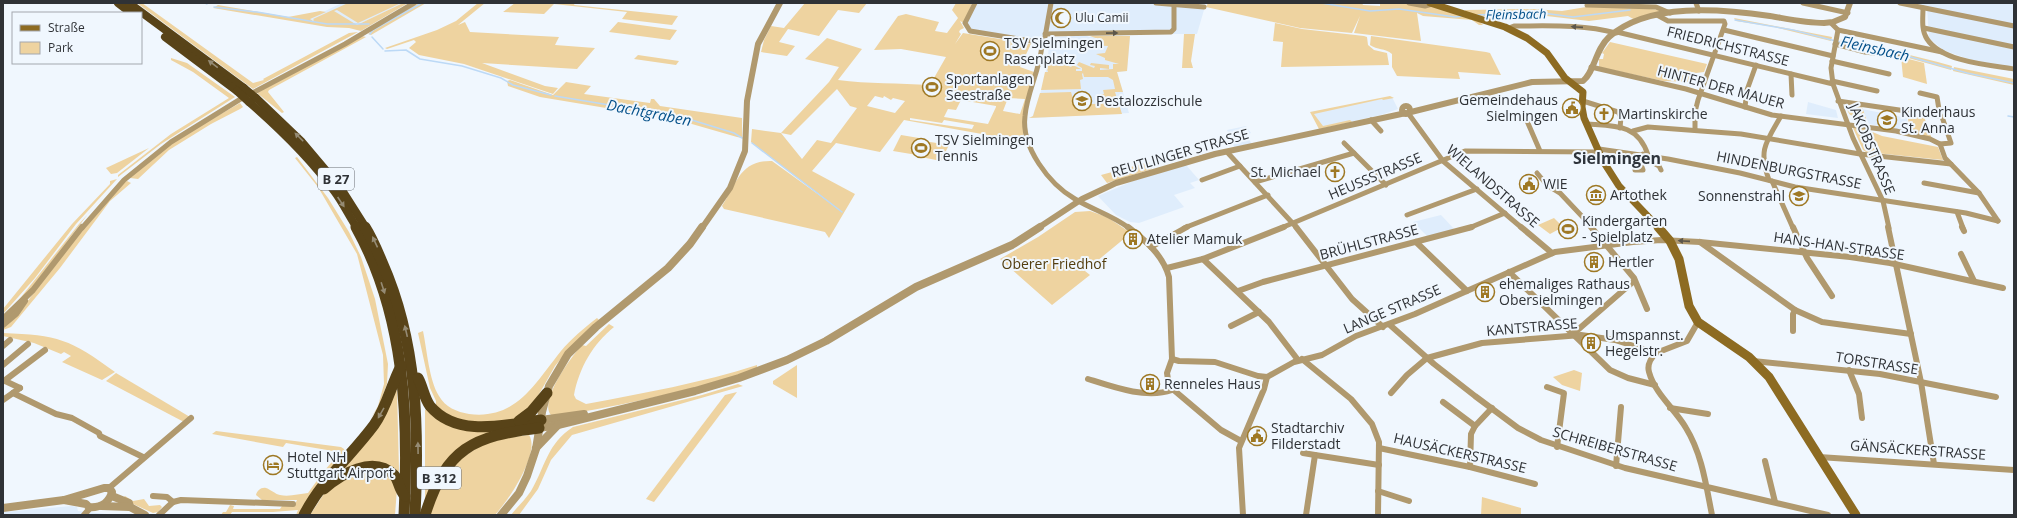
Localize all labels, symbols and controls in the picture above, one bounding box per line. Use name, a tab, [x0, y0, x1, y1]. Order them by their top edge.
water label: Fleinsbach	[1486, 4, 1546, 24]
mosque icon: Ulu Camii	[1050, 7, 1072, 29]
place label: Ulu Camii	[1075, 9, 1129, 26]
legend	[12, 12, 142, 64]
text: Straße	[48, 19, 85, 36]
street label: FRIEDRICHSTRASSE	[1665, 21, 1791, 70]
one-way arrow	[1570, 24, 1583, 30]
one-way arrow	[1106, 30, 1119, 36]
water label: Fleinsbach	[1839, 30, 1912, 66]
place label: TSV Sielmingen Rasenplatz	[1004, 33, 1103, 68]
text: Park	[48, 39, 74, 56]
sports icon: TSV Sielmingen Rasenplatz	[979, 40, 1001, 62]
one-way arrow	[207, 60, 218, 68]
street label: HINTER DER MAUER	[1655, 60, 1787, 113]
place label: Sportanlagen Seestraße	[946, 69, 1033, 104]
sports icon: Sportanlagen Seestraße	[921, 76, 943, 98]
school or university icon: Pestalozzischule	[1071, 90, 1093, 112]
place label: Gemeindehaus Sielmingen	[1459, 90, 1558, 125]
place label: Pestalozzischule	[1096, 91, 1202, 110]
water label: Dachtgraben	[605, 94, 693, 130]
public building icon: Gemeindehaus Sielmingen	[1561, 97, 1583, 119]
street label: JAKOBSTRASSE	[1844, 99, 1900, 197]
place label: Kinderhaus St. Anna	[1901, 102, 1976, 137]
church icon: Martinskirche	[1593, 103, 1615, 125]
place label: Martinskirche	[1618, 104, 1708, 123]
school or university icon: Kinderhaus St. Anna	[1876, 109, 1898, 131]
street label: REUTLINGER STRASSE	[1109, 124, 1251, 181]
place label: TSV Sielmingen Tennis	[935, 130, 1034, 165]
one-way arrow	[294, 132, 304, 142]
sports icon: TSV Sielmingen Tennis	[910, 137, 932, 159]
street label: WIELANDSTRASSE	[1443, 140, 1544, 231]
street label: HINDENBURGSTRASSE	[1715, 146, 1863, 193]
street label: HEUSSSTRASSE	[1325, 147, 1424, 204]
district label: Sielmingen	[1573, 147, 1661, 169]
church icon: St. Michael	[1324, 161, 1346, 183]
place label: St. Michael	[1250, 162, 1321, 181]
road number: B 27	[318, 168, 354, 190]
public building icon: WIE	[1518, 173, 1540, 195]
place label: WIE	[1543, 174, 1568, 193]
museum icon: Artothek	[1585, 184, 1607, 206]
place label: Artothek	[1610, 185, 1667, 204]
school or university icon: Sonnenstrahl	[1788, 185, 1810, 207]
place label: Sonnenstrahl	[1698, 186, 1785, 205]
one-way arrow	[338, 197, 345, 208]
place label: Kindergarten - Spielplatz	[1582, 211, 1667, 246]
sports icon: Kindergarten - Spielplatz	[1557, 218, 1579, 240]
street label: BRÜHLSTRASSE	[1317, 219, 1420, 264]
street label: HANS-HAN-STRASSE	[1772, 227, 1906, 264]
building icon: Atelier Mamuk	[1122, 228, 1144, 250]
place label: Atelier Mamuk	[1147, 229, 1243, 248]
one-way arrow	[372, 236, 378, 248]
one-way arrow	[1678, 238, 1691, 245]
building icon: Hertler	[1583, 251, 1605, 273]
place label: Hertler	[1608, 252, 1654, 271]
park label: Oberer Friedhof	[1002, 254, 1108, 273]
place label: ehemaliges Rathaus Obersielmingen	[1499, 274, 1630, 309]
street label: LANGE STRASSE	[1340, 279, 1444, 338]
building icon: ehemaliges Rathaus Obersielmingen	[1474, 281, 1496, 303]
one-way arrow	[380, 282, 386, 294]
street label: KANTSTRASSE	[1485, 313, 1578, 340]
one-way arrow	[403, 325, 409, 338]
place label: Umspannst. Hegelstr.	[1605, 325, 1684, 360]
building icon: Umspannst. Hegelstr.	[1580, 332, 1602, 354]
street label: TORSTRASSE	[1834, 347, 1920, 378]
building icon: Renneles Haus	[1139, 373, 1161, 395]
place label: Renneles Haus	[1164, 374, 1261, 393]
one-way arrow	[378, 407, 385, 419]
place label: Stadtarchiv Filderstadt	[1271, 418, 1344, 453]
street label: SCHREIBERSTRASSE	[1551, 422, 1680, 475]
public building icon: Stadtarchiv Filderstadt	[1246, 425, 1268, 447]
street label: HAUSÄCKERSTRASSE	[1392, 428, 1528, 477]
street label: GÄNSÄCKERSTRASSE	[1850, 435, 1987, 464]
one-way arrow	[415, 441, 421, 454]
place label: Hotel NH Stuttgart Airport	[287, 447, 394, 482]
hotel icon: Hotel NH Stuttgart Airport	[262, 454, 284, 476]
road number: B 312	[417, 467, 461, 489]

